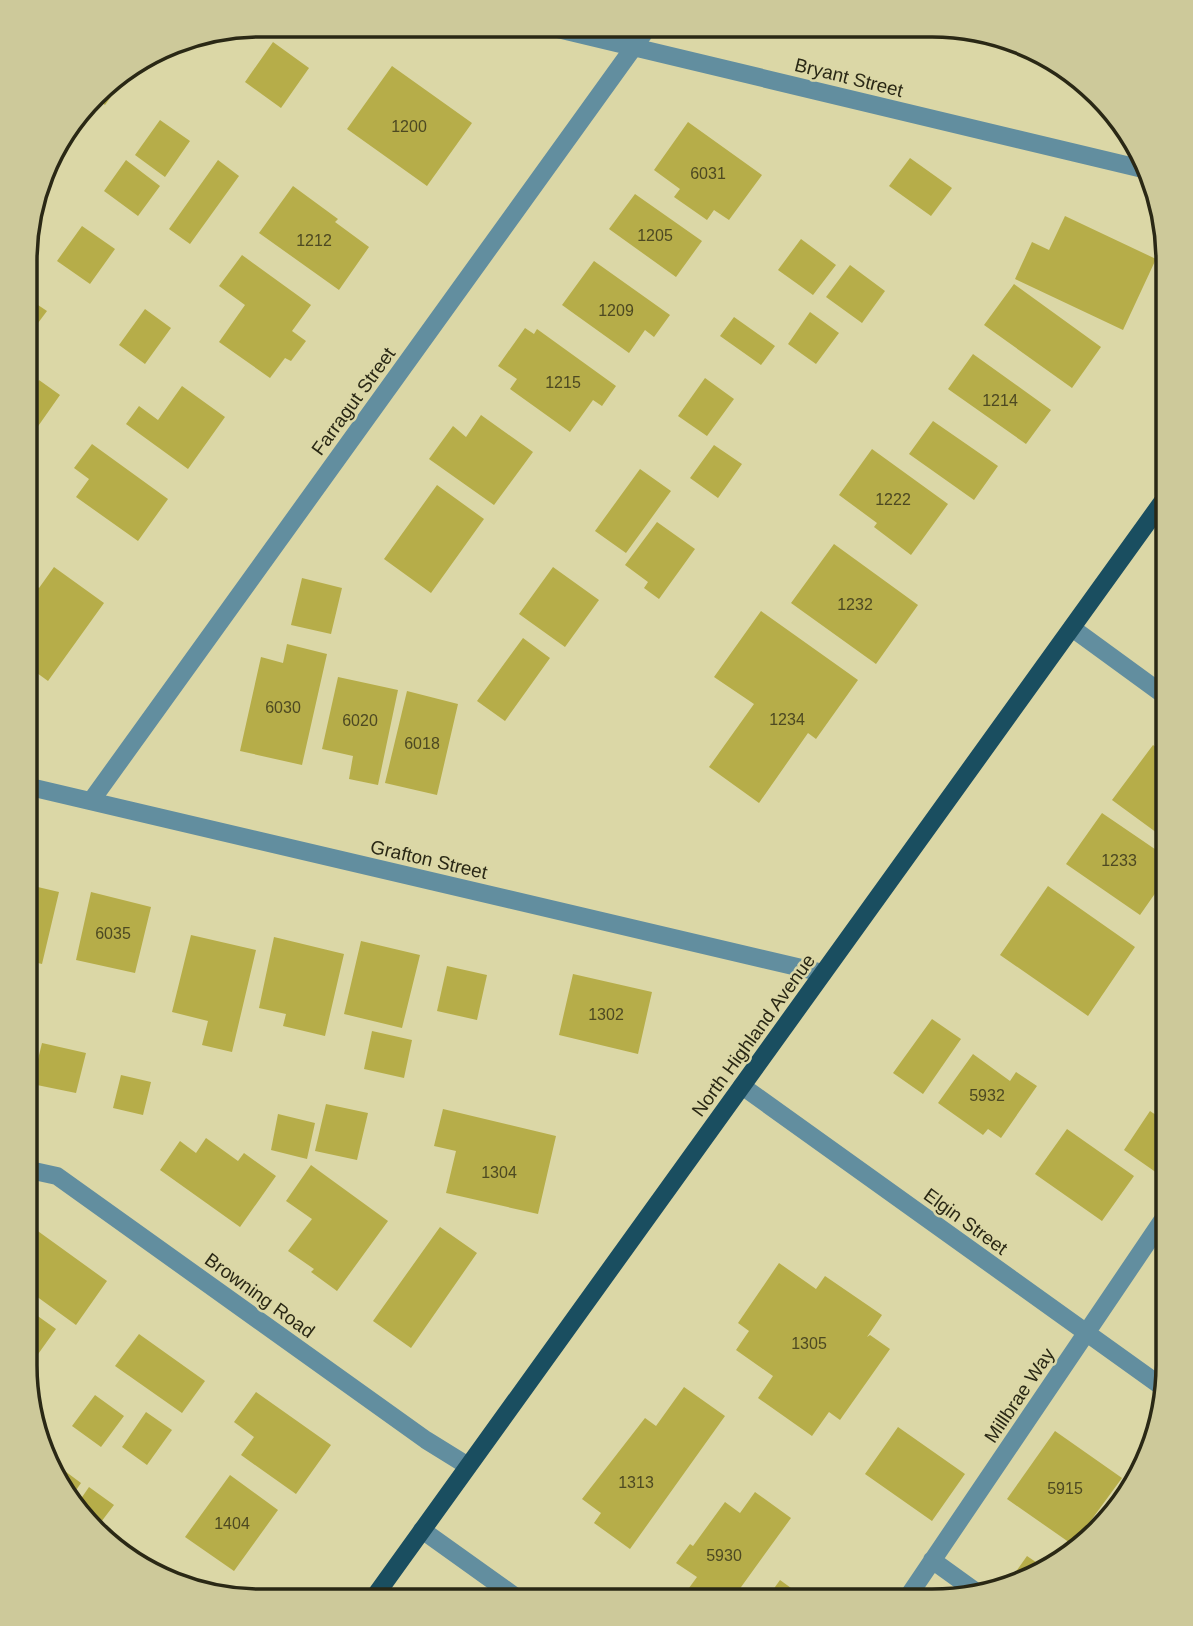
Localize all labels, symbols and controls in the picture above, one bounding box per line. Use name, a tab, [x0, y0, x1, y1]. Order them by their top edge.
street label: Bryant Street	[793, 54, 906, 101]
house number: 1200	[391, 118, 427, 135]
house number: 6031	[690, 165, 726, 182]
house number: 1205	[637, 227, 673, 244]
house number: 1212	[296, 232, 332, 249]
house number: 1209	[598, 302, 634, 319]
street label: Farragut Street	[307, 343, 400, 459]
house number: 1215	[545, 374, 581, 391]
house number: 1214	[982, 392, 1018, 409]
house number: 1222	[875, 491, 911, 508]
house number: 1232	[837, 596, 873, 613]
house number: 6030	[265, 699, 301, 716]
house number: 1234	[769, 711, 805, 728]
house number: 6020	[342, 712, 378, 729]
house number: 6018	[404, 735, 440, 752]
street label: Grafton Street	[368, 836, 490, 883]
house number: 1233	[1101, 852, 1137, 869]
house number: 6035	[95, 925, 131, 942]
street label: North Highland Avenue	[688, 950, 819, 1120]
house number: 1302	[588, 1006, 624, 1023]
house number: 5932	[969, 1087, 1005, 1104]
house number: 1304	[481, 1164, 517, 1181]
street label: Elgin Street	[920, 1184, 1012, 1259]
street label: Browning Road	[201, 1249, 318, 1342]
house number: 1305	[791, 1335, 827, 1352]
street label: Millbrae Way	[980, 1344, 1059, 1446]
house number: 1313	[618, 1474, 654, 1491]
house number: 5915	[1047, 1480, 1083, 1497]
house number: 1404	[214, 1515, 250, 1532]
house number: 5930	[706, 1547, 742, 1564]

